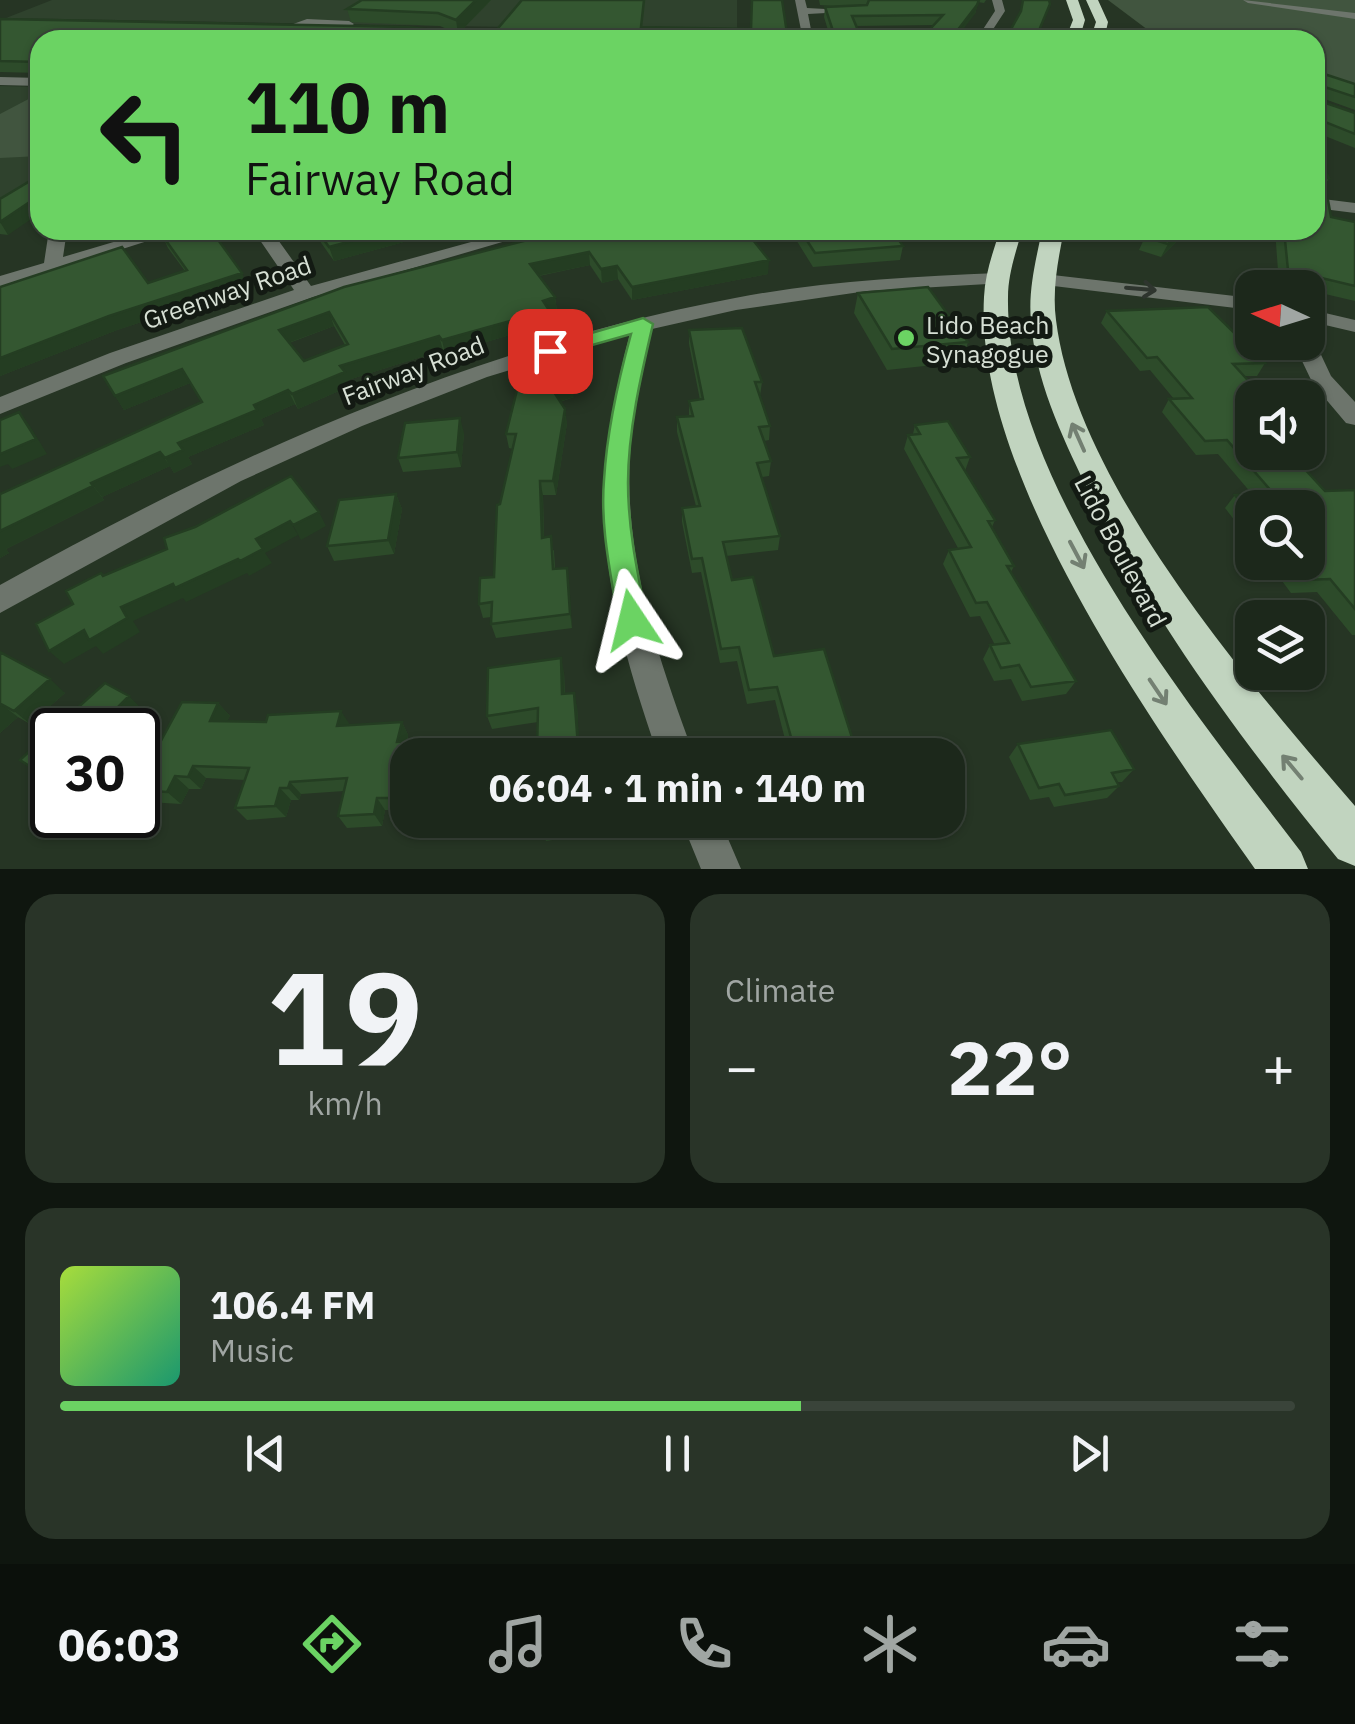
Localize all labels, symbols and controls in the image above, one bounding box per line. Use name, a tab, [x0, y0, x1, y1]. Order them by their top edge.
text: 110 m	[245, 61, 450, 152]
icon: left	[80, 70, 210, 200]
text: Fairway Road	[245, 149, 515, 207]
street label: Greenway Road	[138, 248, 316, 336]
north arrow	[1235, 270, 1325, 360]
map controls	[1235, 270, 1325, 690]
one-way arrow	[1124, 279, 1156, 298]
place label: Lido Beach Synagogue	[926, 308, 1049, 370]
pin	[508, 309, 593, 394]
icon: arrive	[523, 324, 578, 379]
marker: Lido Beach Synagogue	[895, 327, 917, 349]
street label: Fairway Road	[337, 328, 489, 412]
button: sound	[1235, 380, 1325, 470]
one-way arrow	[1068, 422, 1086, 453]
street label: Lido Boulevard	[1067, 470, 1175, 632]
button: search	[1235, 490, 1325, 580]
one-way arrow	[1068, 540, 1087, 570]
position arrow	[580, 568, 684, 672]
button: layers	[1235, 600, 1325, 690]
one-way arrow	[1147, 678, 1168, 706]
speed limit sign: 30	[30, 708, 160, 838]
one-way arrow	[1281, 755, 1303, 781]
text: 06:04 · 1 min · 140 m	[489, 763, 866, 812]
text: 19	[267, 932, 423, 1101]
text: Climate	[725, 969, 835, 1011]
text: 22°	[947, 1018, 1073, 1116]
text: −	[725, 1031, 758, 1102]
text: +	[1262, 1031, 1295, 1102]
text: km/h	[307, 1082, 383, 1124]
text: 106.4 FM	[210, 1280, 375, 1329]
text: Music	[210, 1329, 294, 1371]
icon: previous	[238, 1426, 293, 1481]
icon: pause	[650, 1426, 705, 1481]
icon: next	[1062, 1426, 1117, 1481]
icon: directions	[297, 1609, 367, 1679]
icon: music	[483, 1609, 553, 1679]
icon: phone	[669, 1609, 739, 1679]
icon: climate	[855, 1609, 925, 1679]
icon: car	[1041, 1609, 1111, 1679]
icon: filters	[1227, 1609, 1297, 1679]
text: 06:03	[58, 1615, 181, 1673]

